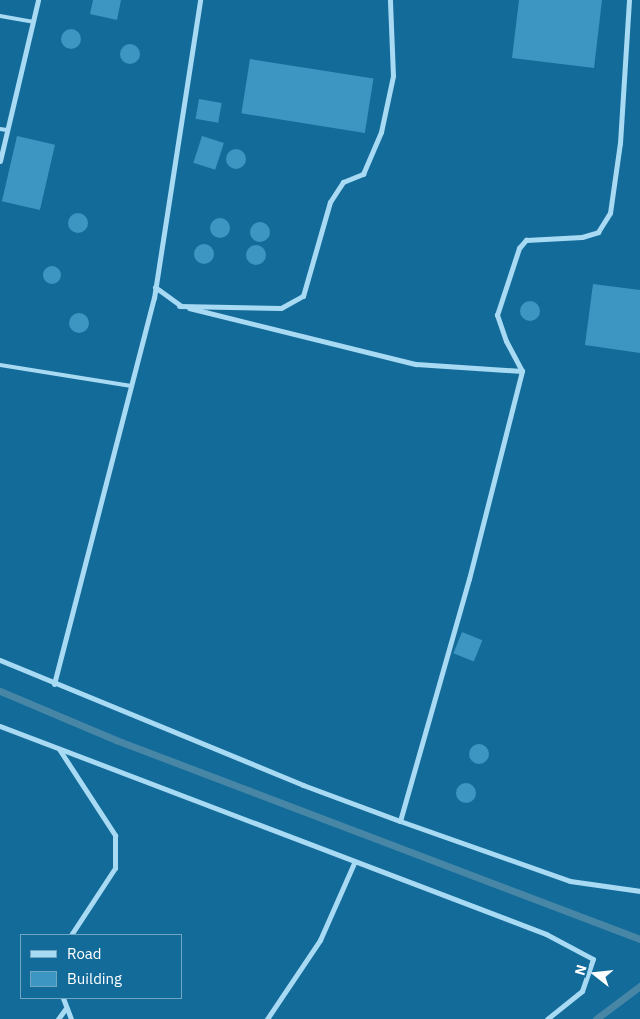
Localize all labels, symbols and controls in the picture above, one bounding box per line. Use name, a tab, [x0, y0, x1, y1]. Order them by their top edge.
legend	[20, 934, 182, 999]
text: Road	[67, 944, 102, 963]
north arrow	[570, 949, 620, 999]
text: N	[571, 963, 591, 977]
text: Building	[67, 969, 122, 988]

